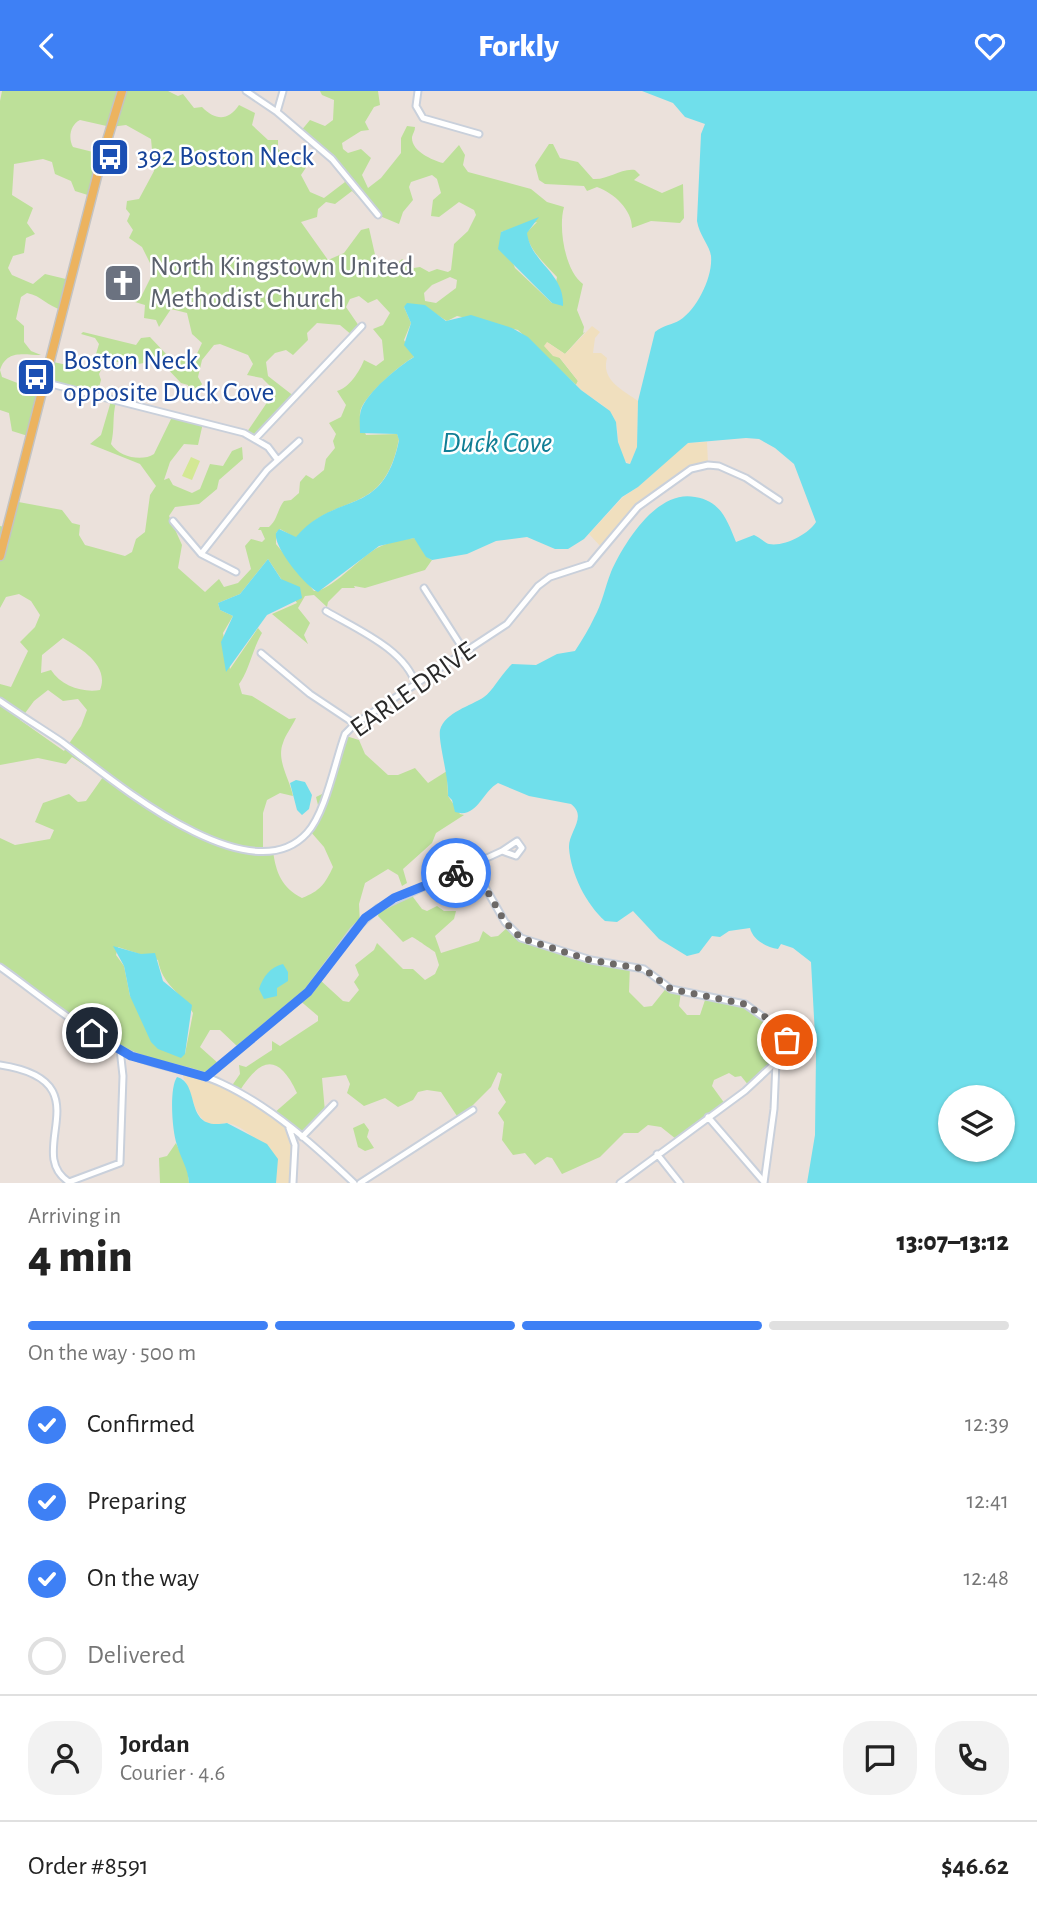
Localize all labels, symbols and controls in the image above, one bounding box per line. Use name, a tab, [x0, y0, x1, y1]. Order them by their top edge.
icon: back	[28, 27, 66, 65]
icon: heart	[971, 27, 1009, 65]
text: Forkly	[478, 30, 559, 62]
bus stop icon: 392 Boston Neck	[89, 136, 131, 178]
place label: 392 Boston Neck	[137, 143, 314, 171]
place label: North Kingstown United Methodist Church	[150, 253, 414, 313]
church icon: North Kingstown United Methodist Church	[102, 262, 144, 304]
place label: Boston Neck opposite Duck Cove	[63, 347, 274, 407]
bus stop icon: Boston Neck opposite Duck Cove	[15, 356, 57, 398]
water label: Duck Cove	[442, 428, 552, 458]
street label: EARLE DRIVE	[346, 637, 480, 743]
courier	[421, 838, 491, 908]
icon: bike	[437, 854, 475, 892]
pin	[62, 1003, 122, 1063]
pin	[757, 1010, 817, 1070]
icon: home	[73, 1014, 111, 1052]
icon: bag	[768, 1021, 806, 1059]
map controls	[938, 1085, 1015, 1162]
button: layers	[938, 1085, 1015, 1162]
text: Arriving in	[28, 1205, 121, 1228]
text: 13:07–13:12	[896, 1229, 1009, 1255]
text: 4 min	[28, 1234, 133, 1280]
text: On the way · 500 m	[28, 1342, 196, 1365]
icon: check	[28, 1406, 66, 1444]
text: Confirmed	[87, 1411, 195, 1437]
text: 12:39	[965, 1413, 1009, 1436]
icon: check	[28, 1483, 66, 1521]
text: Preparing	[87, 1488, 186, 1514]
text: 12:41	[966, 1490, 1009, 1513]
icon: check	[28, 1560, 66, 1598]
text: On the way	[87, 1565, 199, 1591]
text: 12:48	[963, 1567, 1009, 1590]
text: Delivered	[87, 1642, 185, 1668]
button: person	[28, 1721, 102, 1795]
button: chat	[843, 1721, 917, 1795]
button: phone	[935, 1721, 1009, 1795]
text: Jordan	[120, 1731, 190, 1757]
text: Courier · 4.6	[120, 1762, 225, 1785]
text: Order #8591	[28, 1853, 149, 1879]
text: $46.62	[941, 1853, 1009, 1879]

